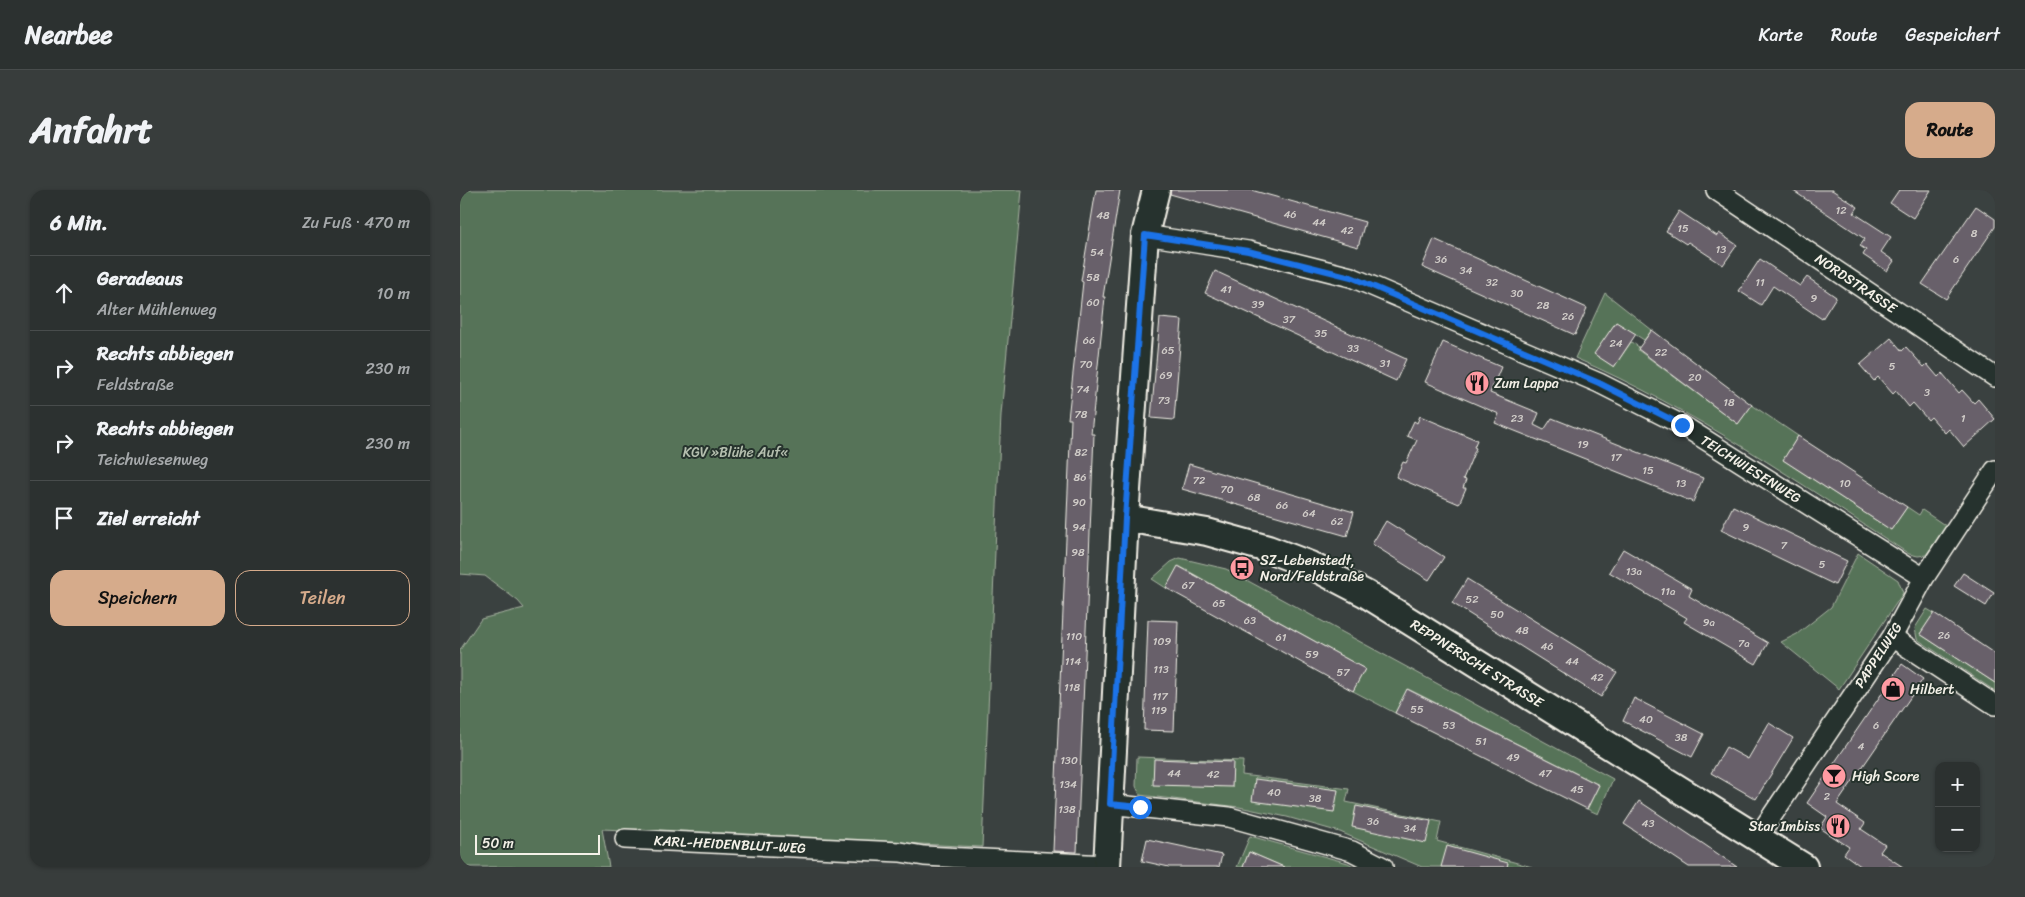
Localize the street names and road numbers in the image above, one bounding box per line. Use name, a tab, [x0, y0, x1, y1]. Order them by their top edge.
street label: NORDSTRASSE	[1809, 247, 1903, 321]
street label: TEICHWIESENWEG	[1695, 428, 1806, 511]
street label: REPPNERSCHE STRASSE	[1405, 612, 1549, 715]
street label: PAPPELWEG	[1848, 617, 1909, 693]
street label: KARL-HEIDENBLUT-WEG	[653, 828, 807, 861]

